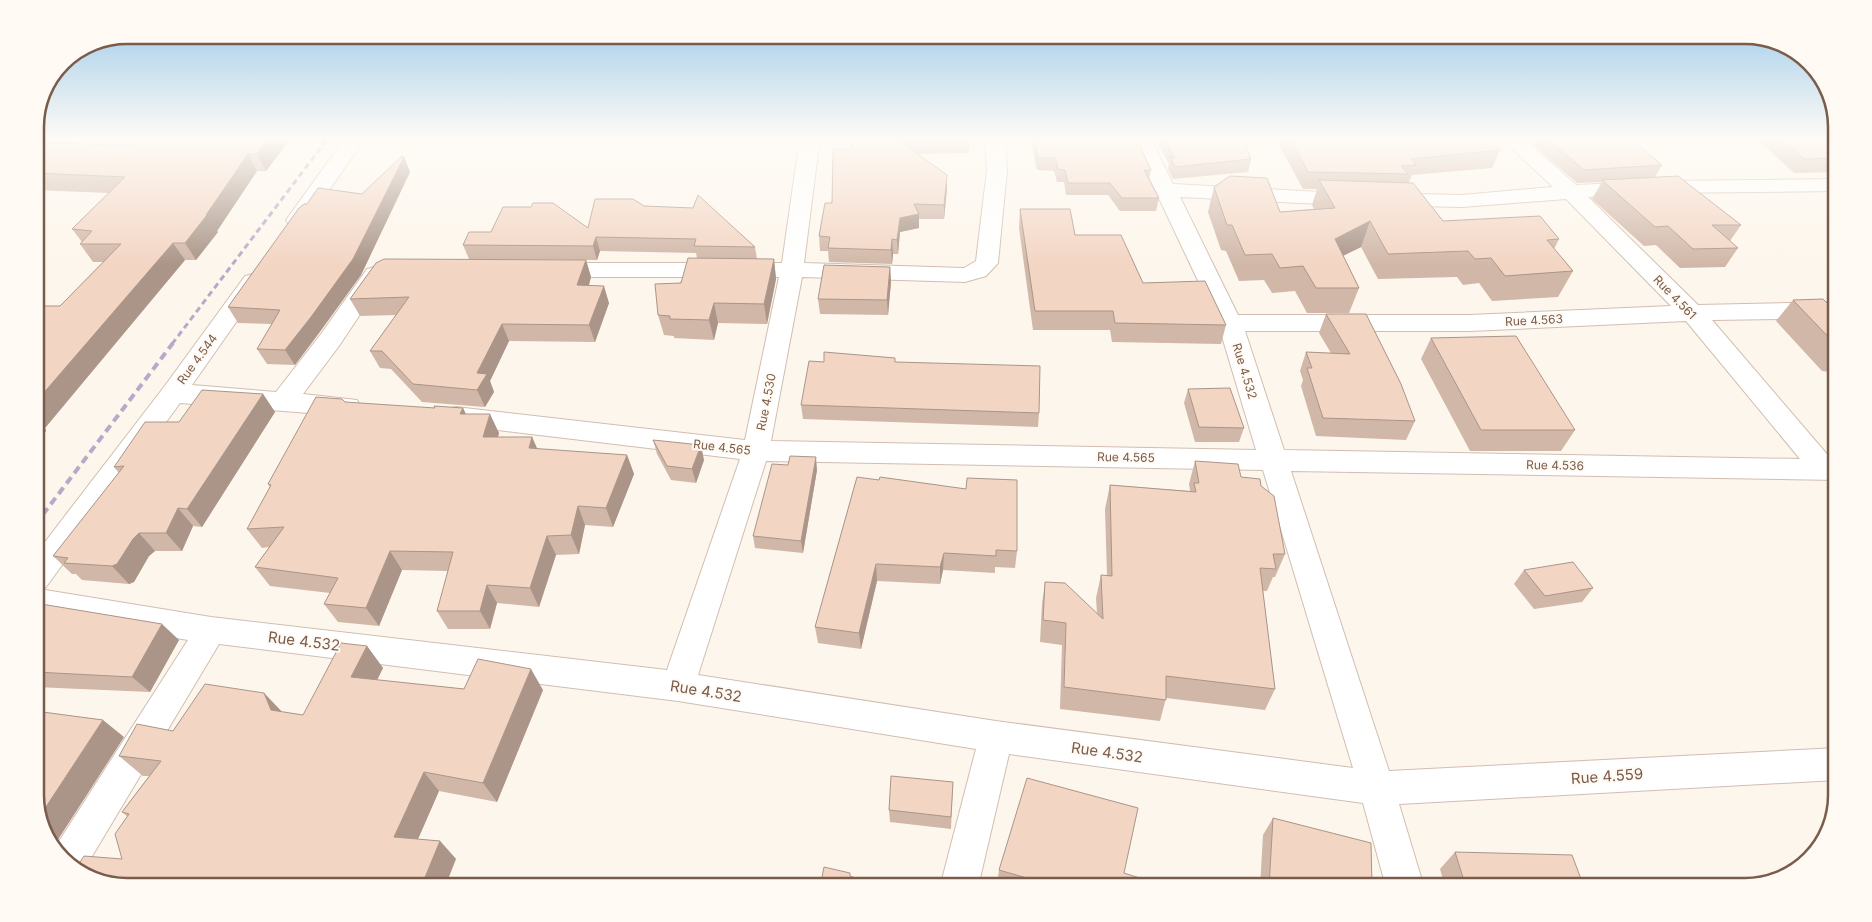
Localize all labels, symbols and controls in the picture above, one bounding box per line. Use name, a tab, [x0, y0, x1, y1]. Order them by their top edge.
street label: Rue 4.561	[1650, 272, 1700, 322]
street label: Rue 4.563	[1505, 311, 1563, 329]
street label: Rue 4.544	[174, 331, 220, 387]
street label: Rue 4.532	[1229, 341, 1261, 401]
street label: Rue 4.530	[753, 372, 779, 432]
street label: Rue 4.565	[692, 436, 752, 458]
street label: Rue 4.565	[1097, 449, 1155, 465]
street label: Rue 4.536	[1526, 457, 1584, 473]
street label: Rue 4.532	[267, 627, 341, 655]
street label: Rue 4.532	[669, 676, 743, 706]
street label: Rue 4.532	[1070, 738, 1144, 766]
street label: Rue 4.559	[1570, 764, 1644, 788]

